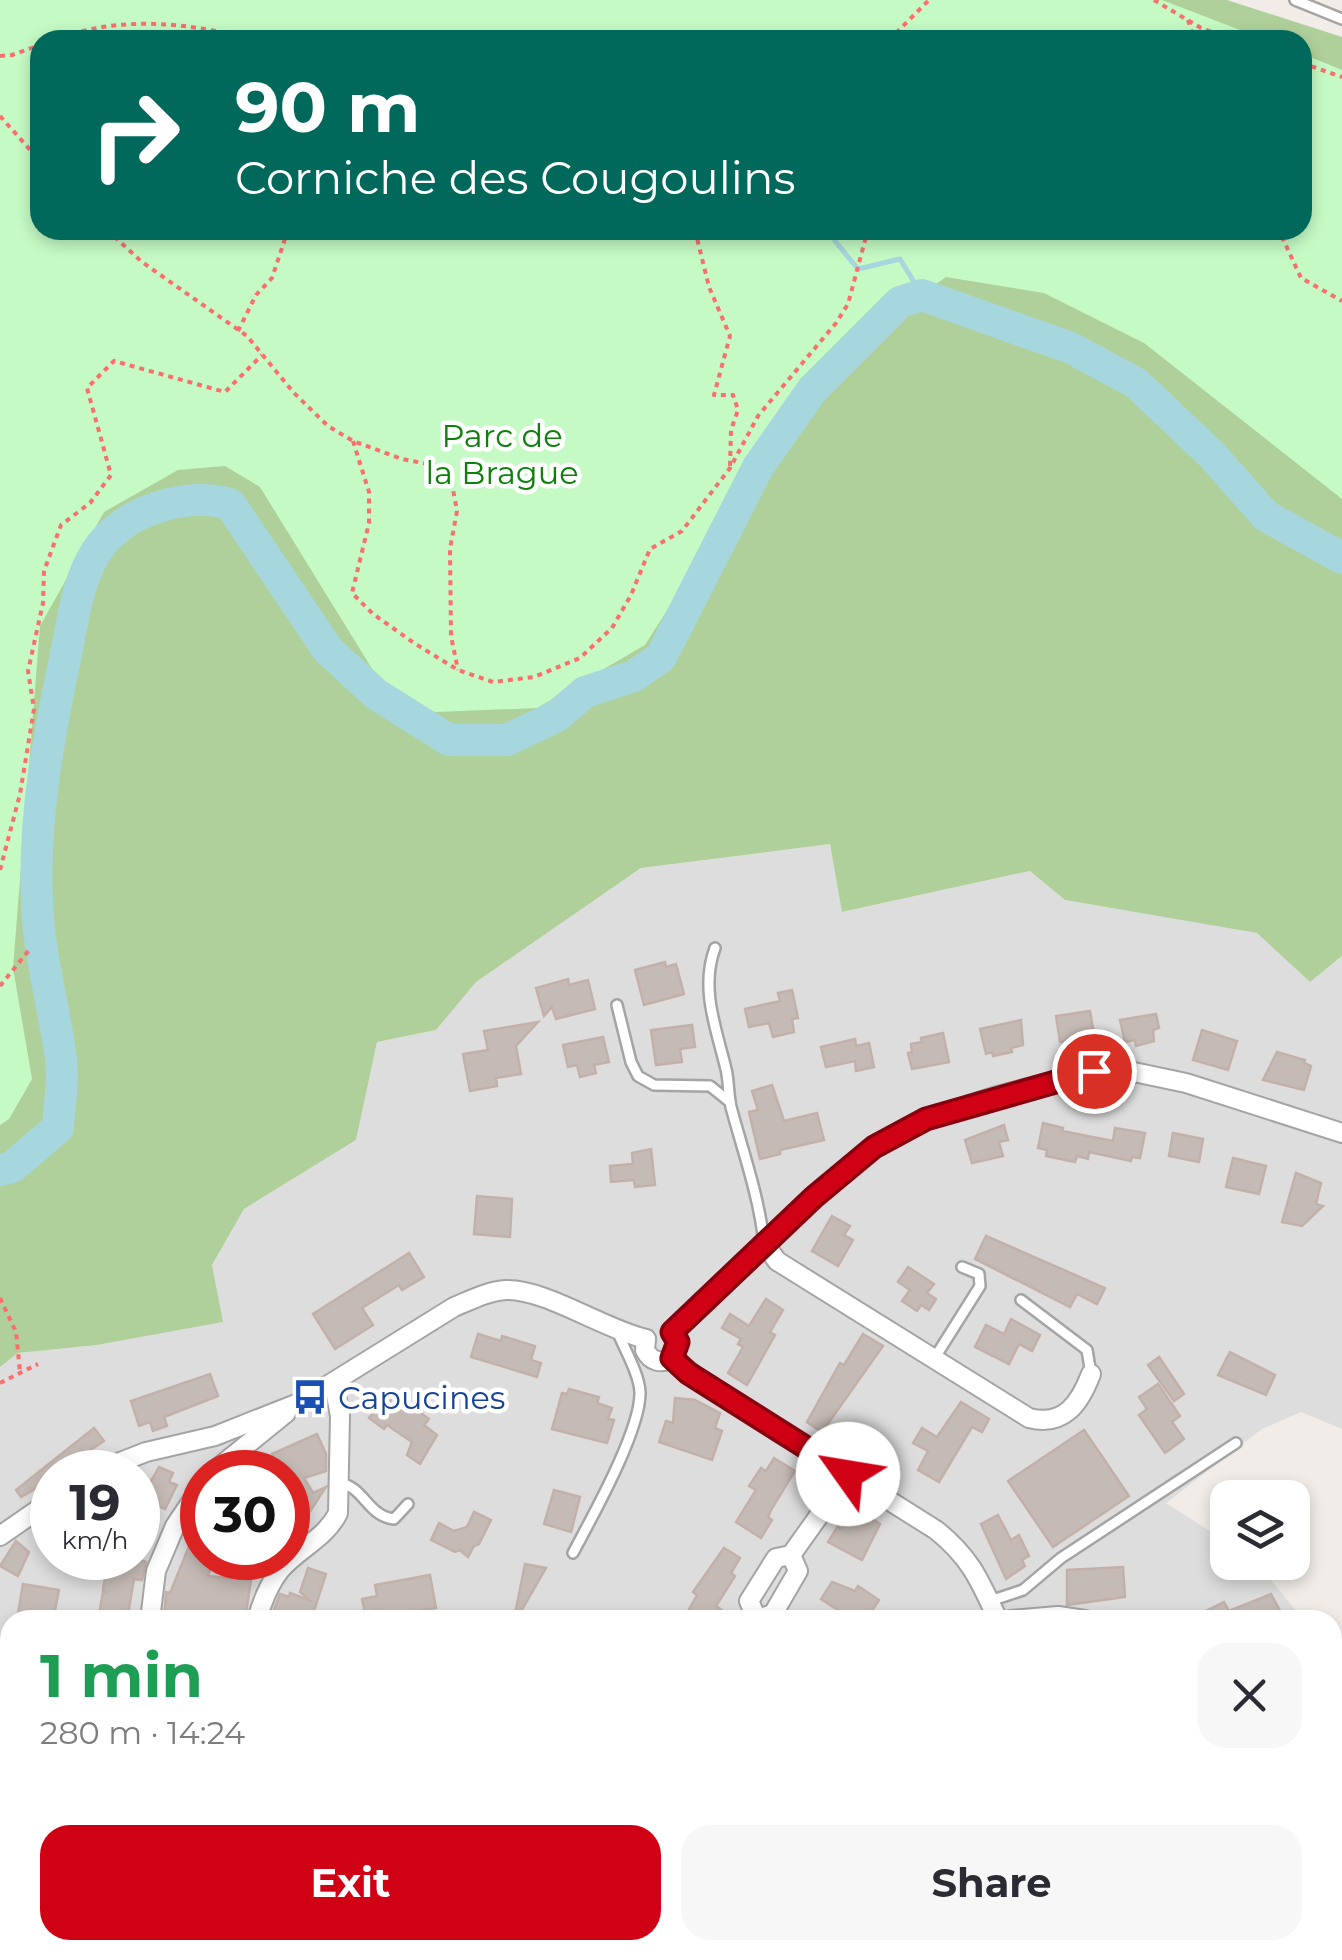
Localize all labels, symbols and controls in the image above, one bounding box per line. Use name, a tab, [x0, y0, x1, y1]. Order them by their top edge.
text: 90 m	[235, 64, 420, 150]
icon: right	[70, 70, 200, 200]
text: Corniche des Cougoulins	[235, 150, 795, 205]
park label: Parc de la Brague	[425, 416, 579, 492]
pin	[1052, 1029, 1137, 1114]
icon: arrive	[1067, 1044, 1122, 1099]
bus stop icon: Capucines	[291, 1378, 329, 1416]
place label: Capucines	[338, 1378, 505, 1417]
position arrow	[796, 1422, 900, 1526]
speed limit sign: 30	[180, 1450, 310, 1580]
text: 19	[69, 1472, 121, 1533]
map controls	[1210, 1480, 1310, 1580]
button: layers	[1210, 1480, 1310, 1580]
text: km/h	[62, 1525, 128, 1555]
text: 1 min	[40, 1639, 203, 1712]
button: close	[1197, 1643, 1302, 1748]
text: 280 m · 14:24	[40, 1713, 245, 1752]
button: Exit	[40, 1825, 661, 1940]
button: Share	[681, 1825, 1302, 1940]

